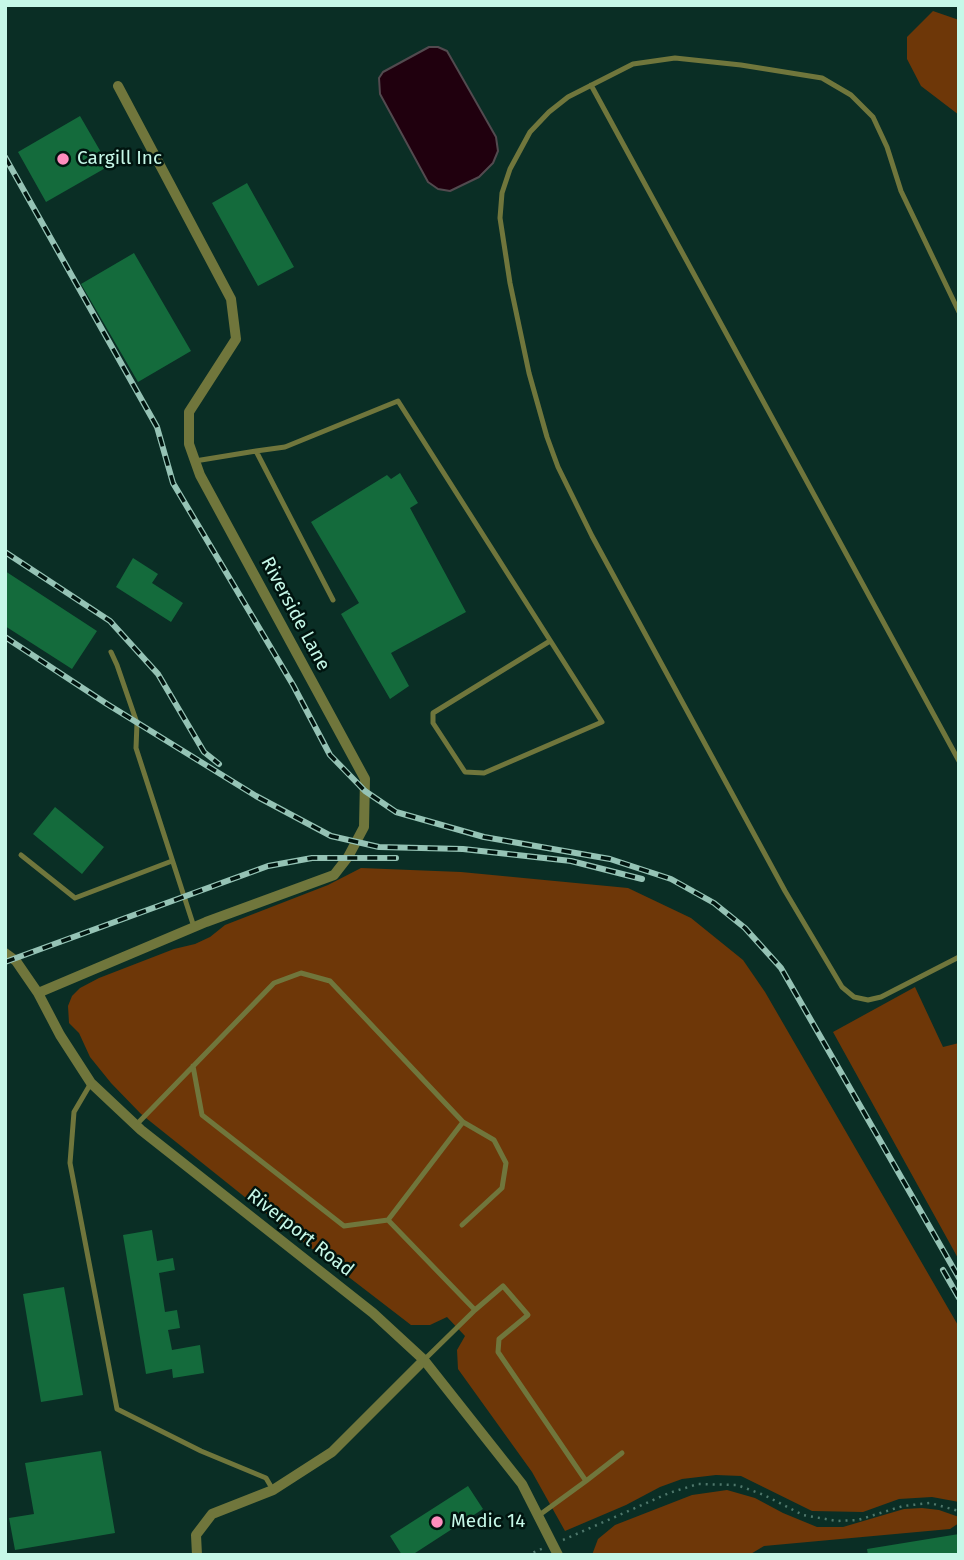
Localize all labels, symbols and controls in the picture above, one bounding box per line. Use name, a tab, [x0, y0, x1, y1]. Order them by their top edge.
place label: Cargill Inc	[77, 148, 162, 170]
marker: Cargill Inc	[55, 151, 71, 167]
street label: Riverside Lane	[255, 553, 335, 675]
street label: Riverport Road	[242, 1184, 358, 1282]
place label: Medic 14	[451, 1511, 525, 1533]
marker: Medic 14	[429, 1514, 445, 1530]

